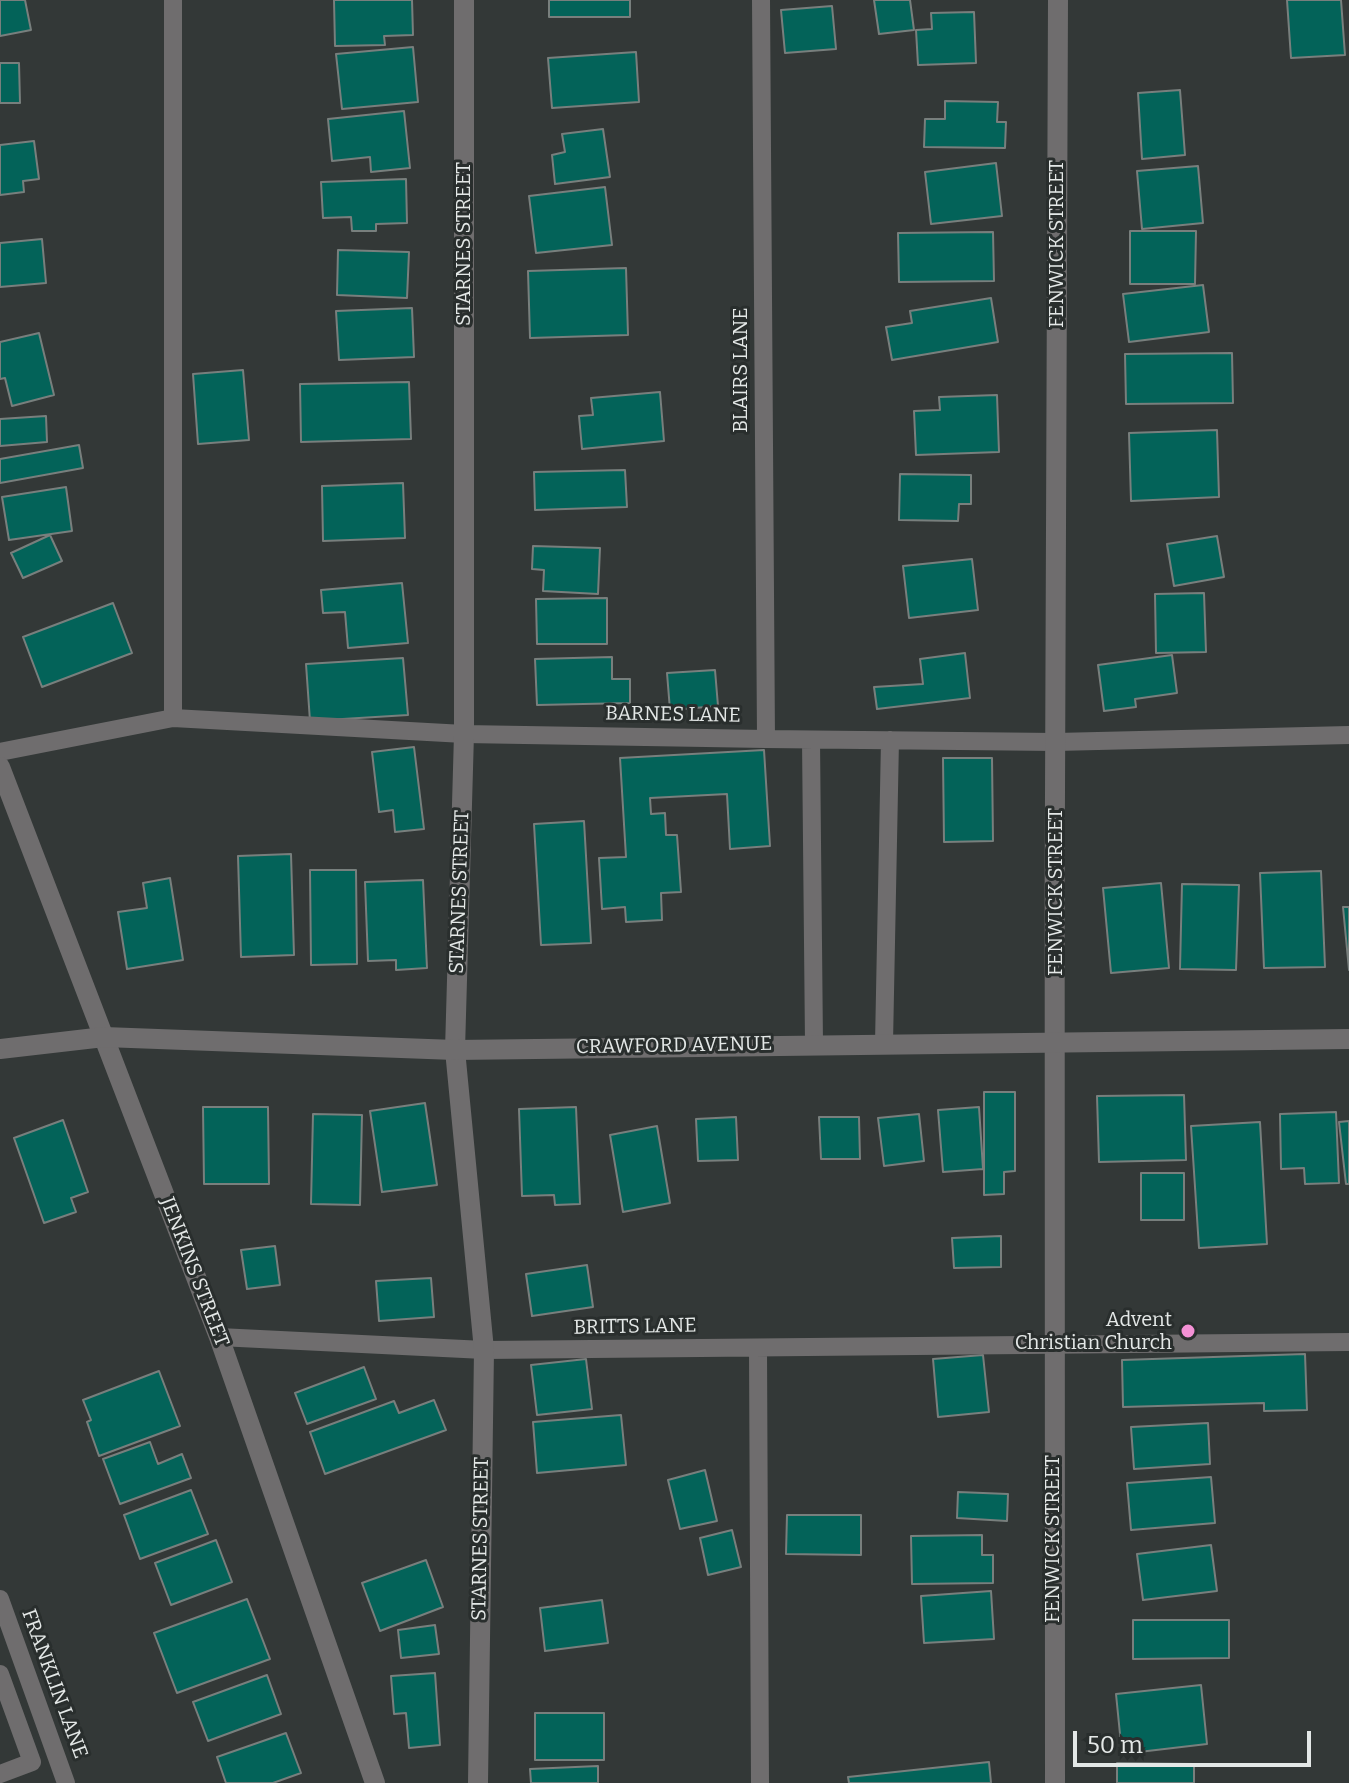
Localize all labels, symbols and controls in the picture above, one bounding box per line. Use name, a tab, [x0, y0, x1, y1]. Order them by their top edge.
street label: FENWICK STREET	[1045, 160, 1069, 328]
street label: STARNES STREET	[452, 162, 476, 326]
street label: BLAIRS LANE	[729, 307, 753, 433]
street label: BARNES LANE	[605, 702, 741, 728]
street label: FENWICK STREET	[1044, 808, 1068, 976]
street label: STARNES STREET	[445, 810, 475, 974]
street label: CRAWFORD AVENUE	[576, 1032, 772, 1060]
street label: JENKINS STREET	[154, 1194, 234, 1350]
place label: Advent Christian Church	[1015, 1308, 1172, 1355]
street label: BRITTS LANE	[573, 1314, 697, 1340]
marker: Advent Christian Church	[1179, 1322, 1197, 1340]
street label: FENWICK STREET	[1041, 1455, 1065, 1623]
street label: STARNES STREET	[468, 1457, 494, 1621]
street label: FRANKLIN LANE	[16, 1606, 92, 1762]
scale bar	[1077, 1715, 1315, 1765]
text: 50 m	[1087, 1731, 1143, 1759]

